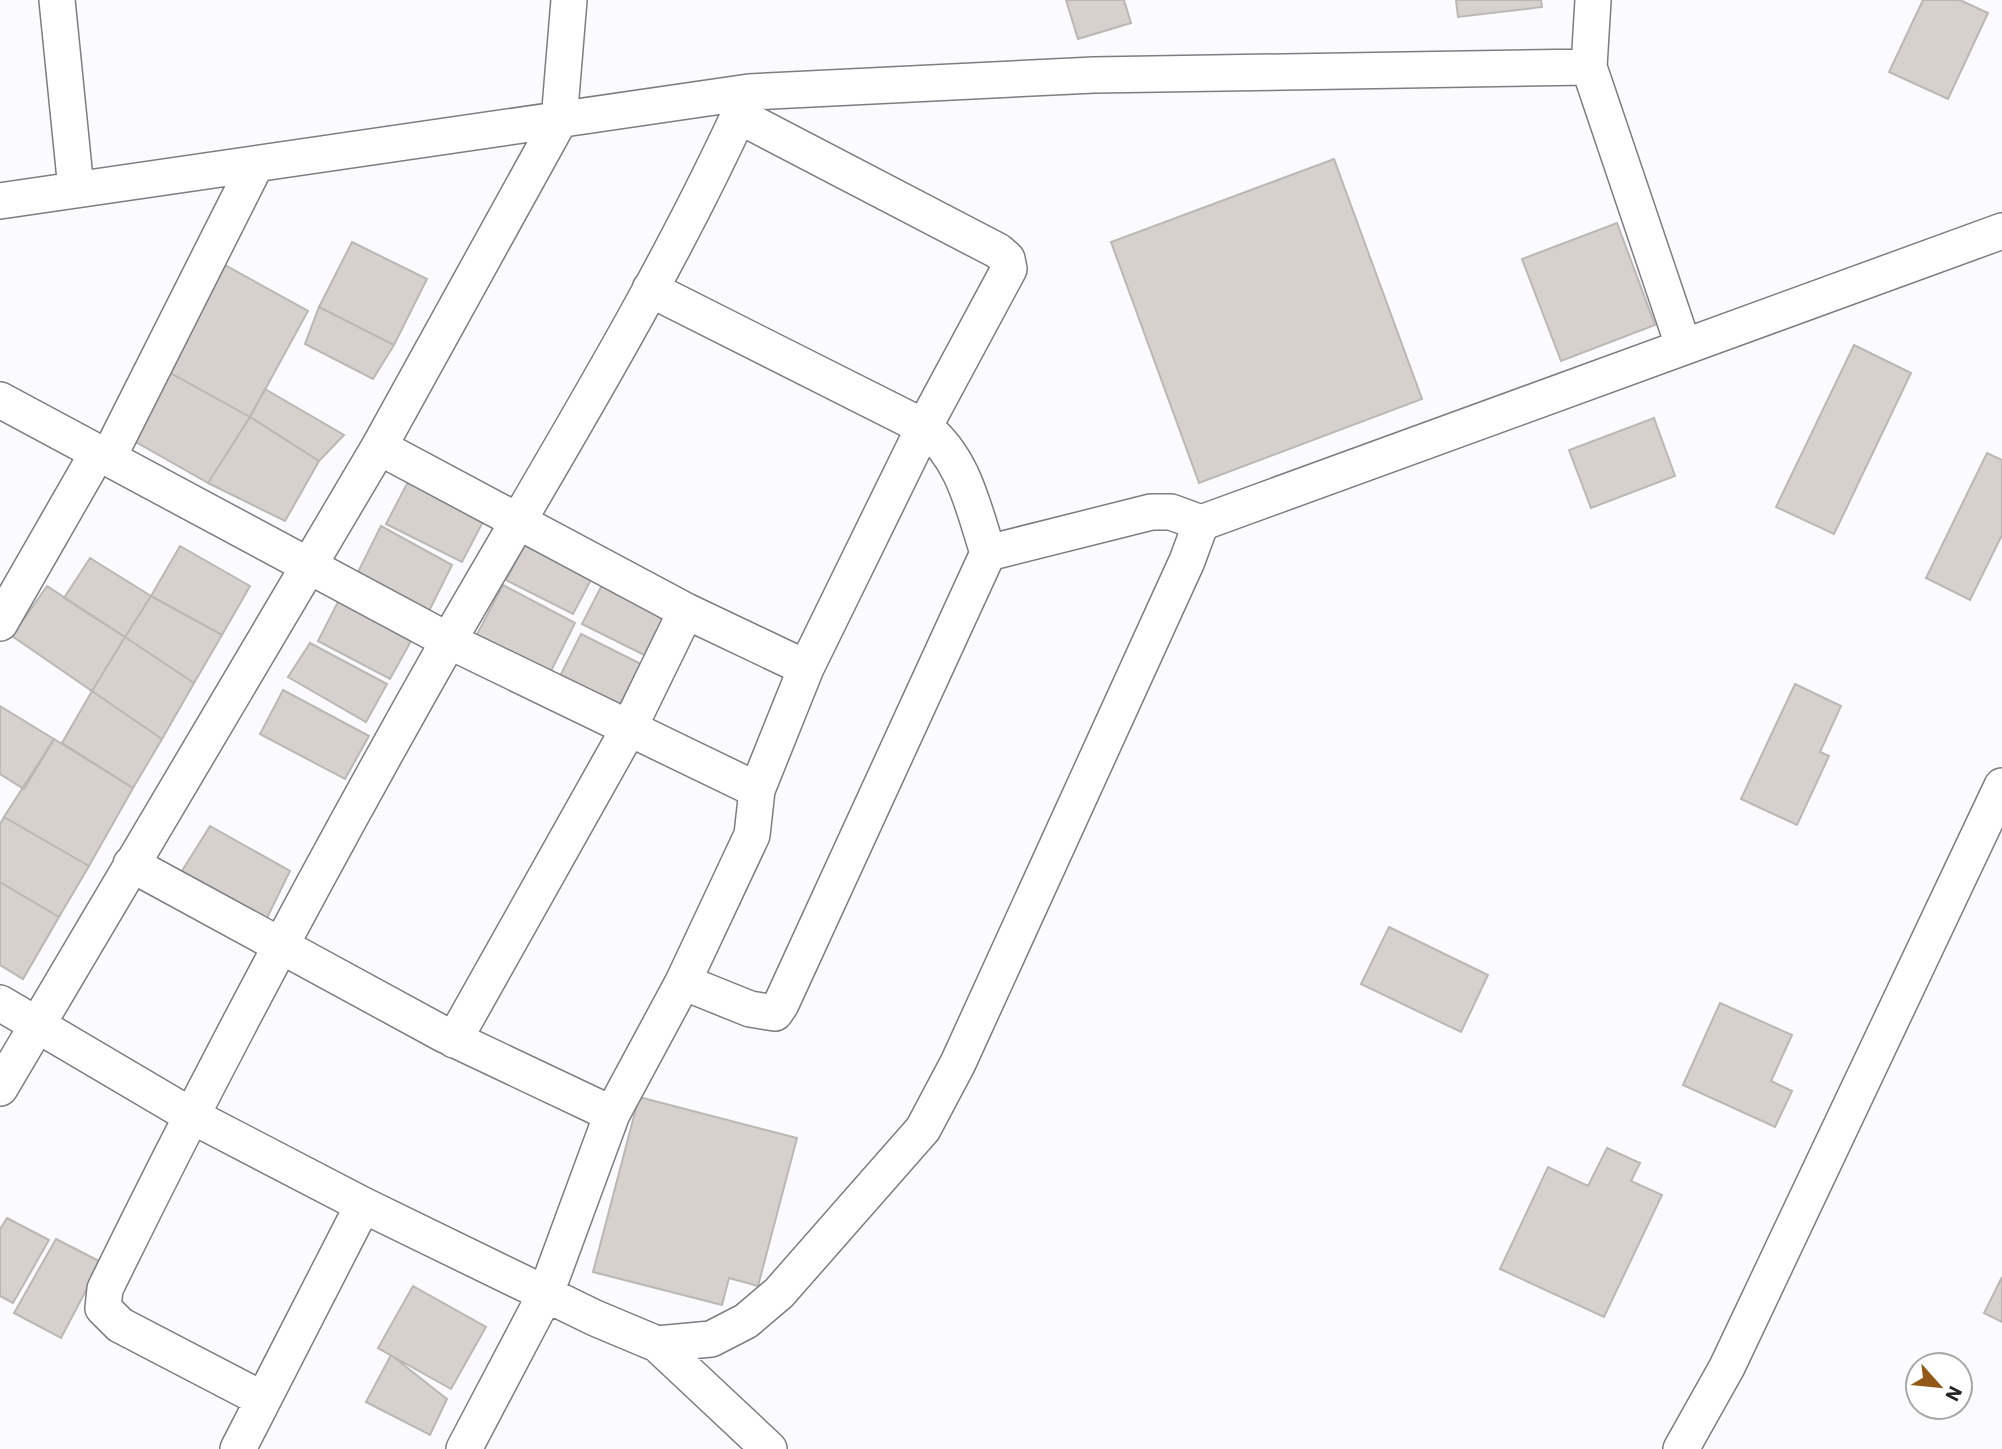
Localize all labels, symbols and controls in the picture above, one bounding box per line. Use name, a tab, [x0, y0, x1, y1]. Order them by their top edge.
north arrow	[1904, 1351, 1974, 1421]
text: N	[1940, 1382, 1968, 1405]

